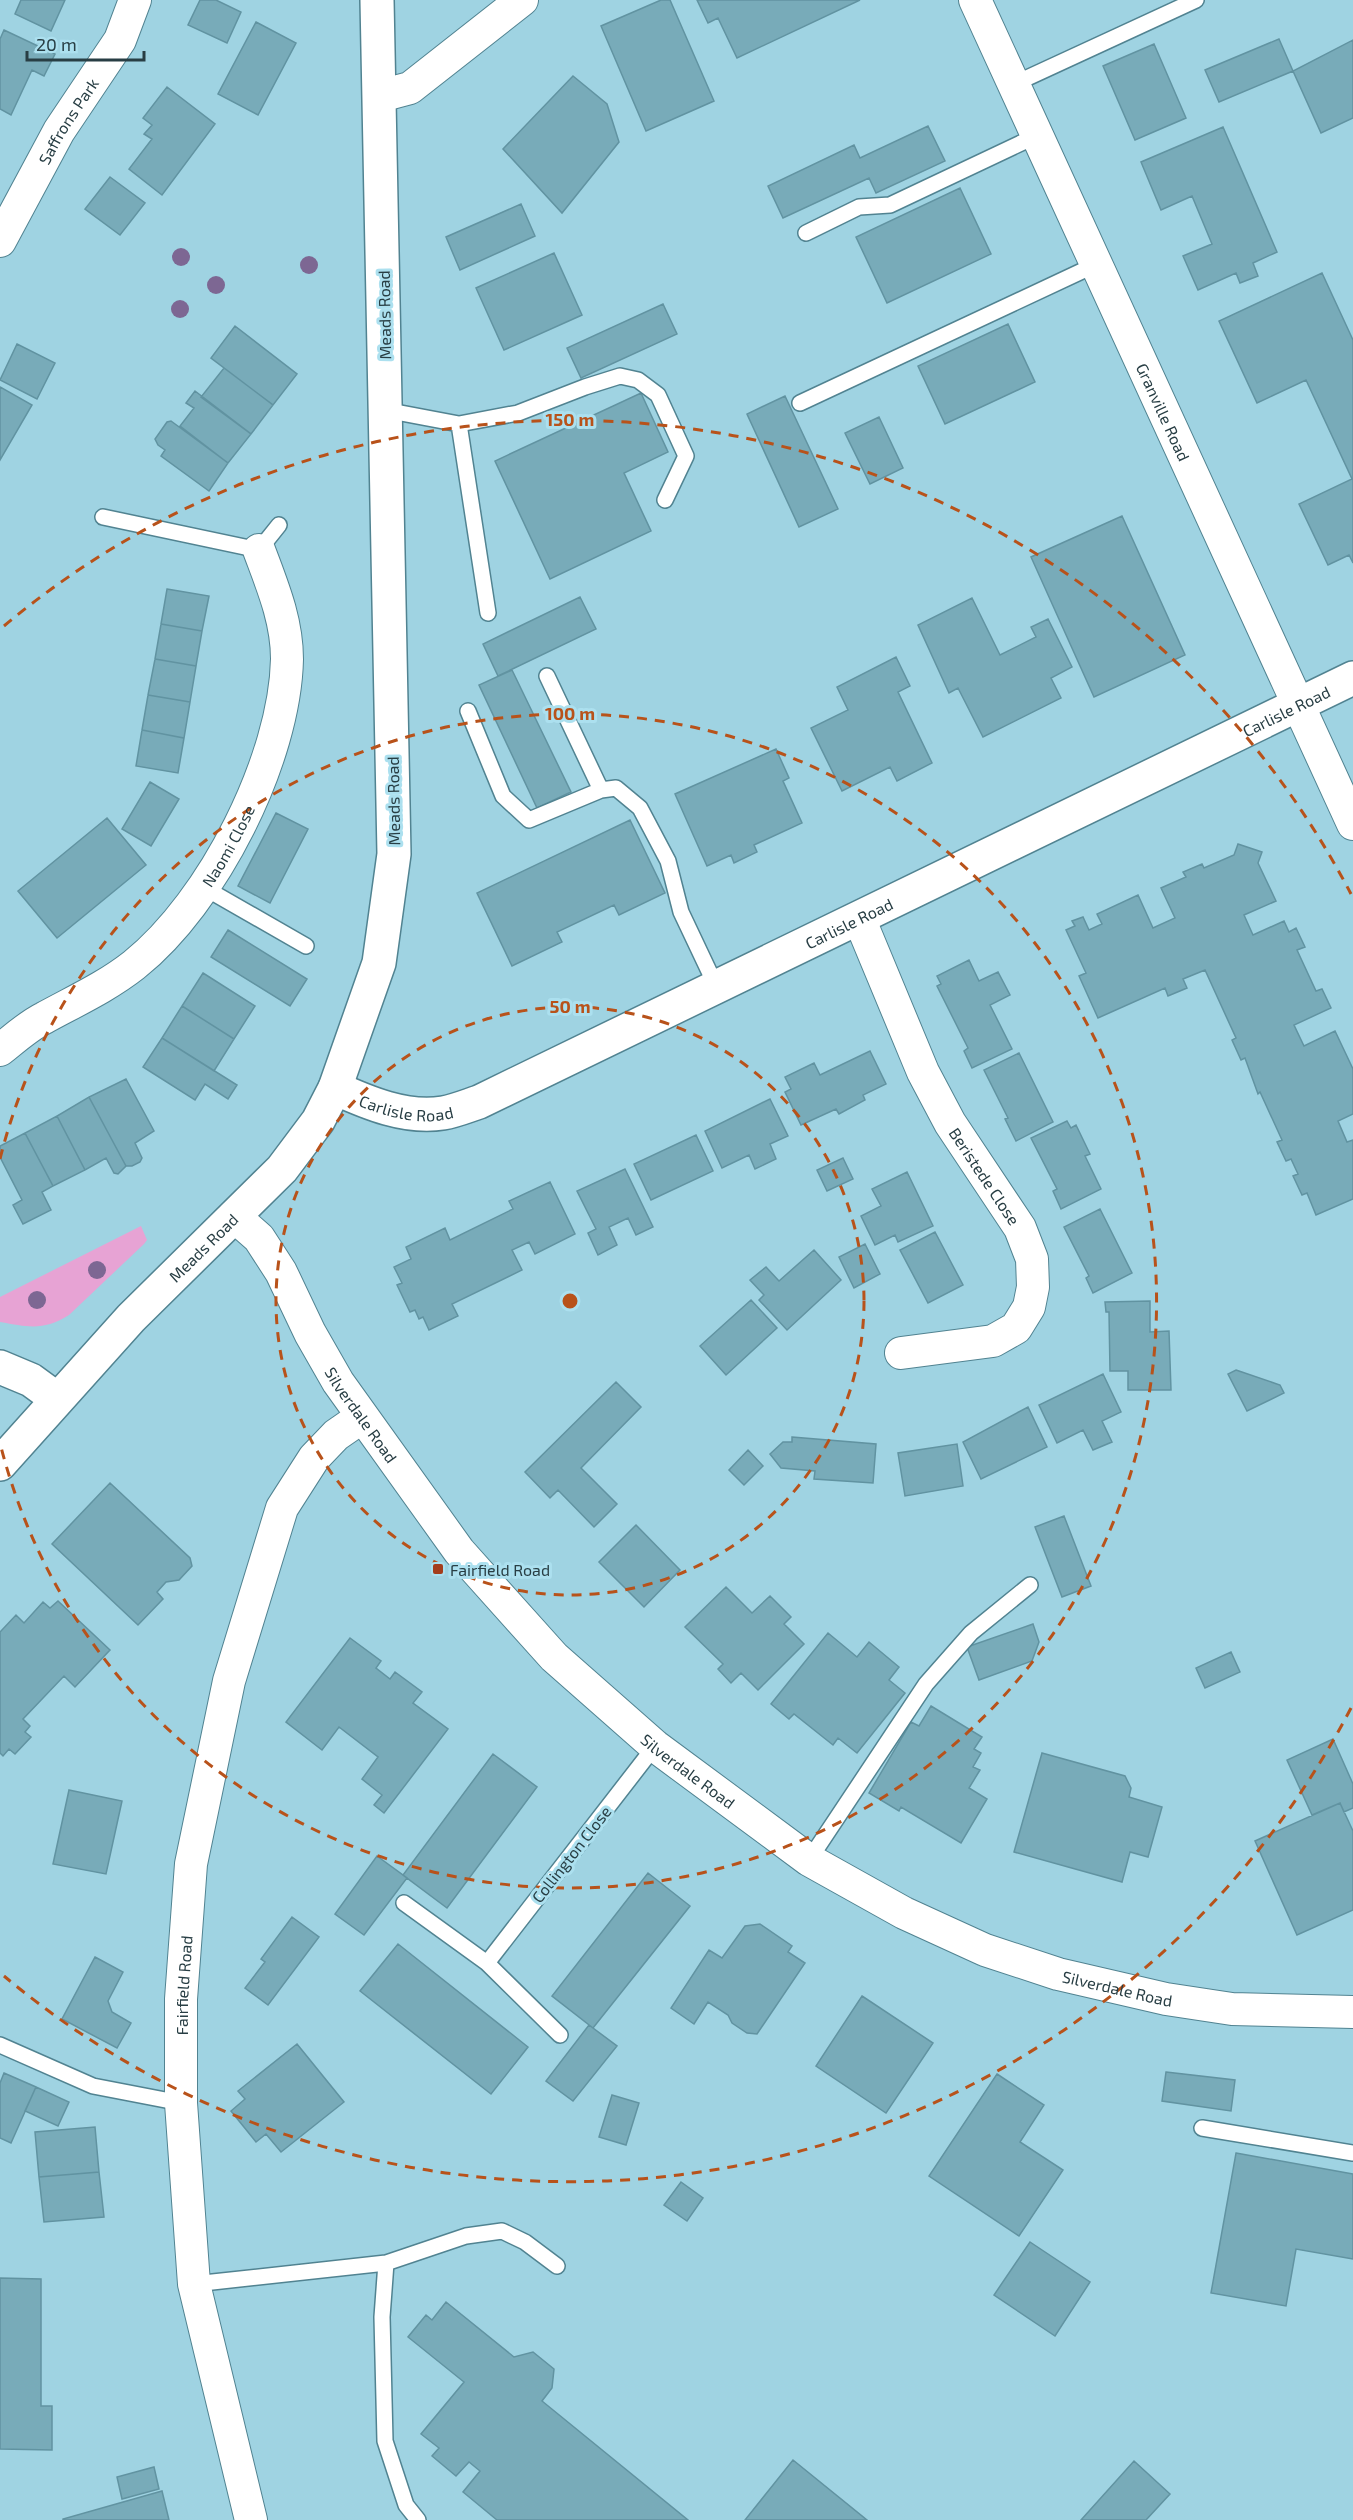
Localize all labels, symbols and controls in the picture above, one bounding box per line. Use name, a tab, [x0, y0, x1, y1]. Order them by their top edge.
scale bar	[27, 24, 144, 62]
text: 20 m	[36, 33, 77, 55]
street label: Saffrons Park	[34, 74, 102, 167]
street label: Meads Road	[374, 270, 394, 360]
street label: Granville Road	[1133, 360, 1195, 464]
text: 150 m	[546, 408, 594, 430]
street label: Carlisle Road	[1239, 681, 1333, 740]
text: 100 m	[545, 702, 595, 724]
street label: Meads Road	[383, 756, 403, 846]
street label: Naomi Close	[197, 802, 258, 890]
street label: Carlisle Road	[802, 893, 896, 952]
text: 50 m	[549, 995, 591, 1017]
street label: Carlisle Road	[357, 1090, 455, 1124]
street label: Beristede Close	[946, 1124, 1024, 1228]
street label: Meads Road	[164, 1209, 241, 1285]
centre of rings	[560, 1291, 580, 1311]
street label: Silverdale Road	[322, 1363, 402, 1466]
place label: Fairfield Road	[450, 1560, 550, 1579]
marker: Fairfield Road	[431, 1562, 445, 1576]
street label: Silverdale Road	[638, 1729, 739, 1812]
street label: Collington Close	[527, 1802, 615, 1906]
street label: Fairfield Road	[172, 1935, 195, 2035]
street label: Silverdale Road	[1061, 1966, 1174, 2009]

